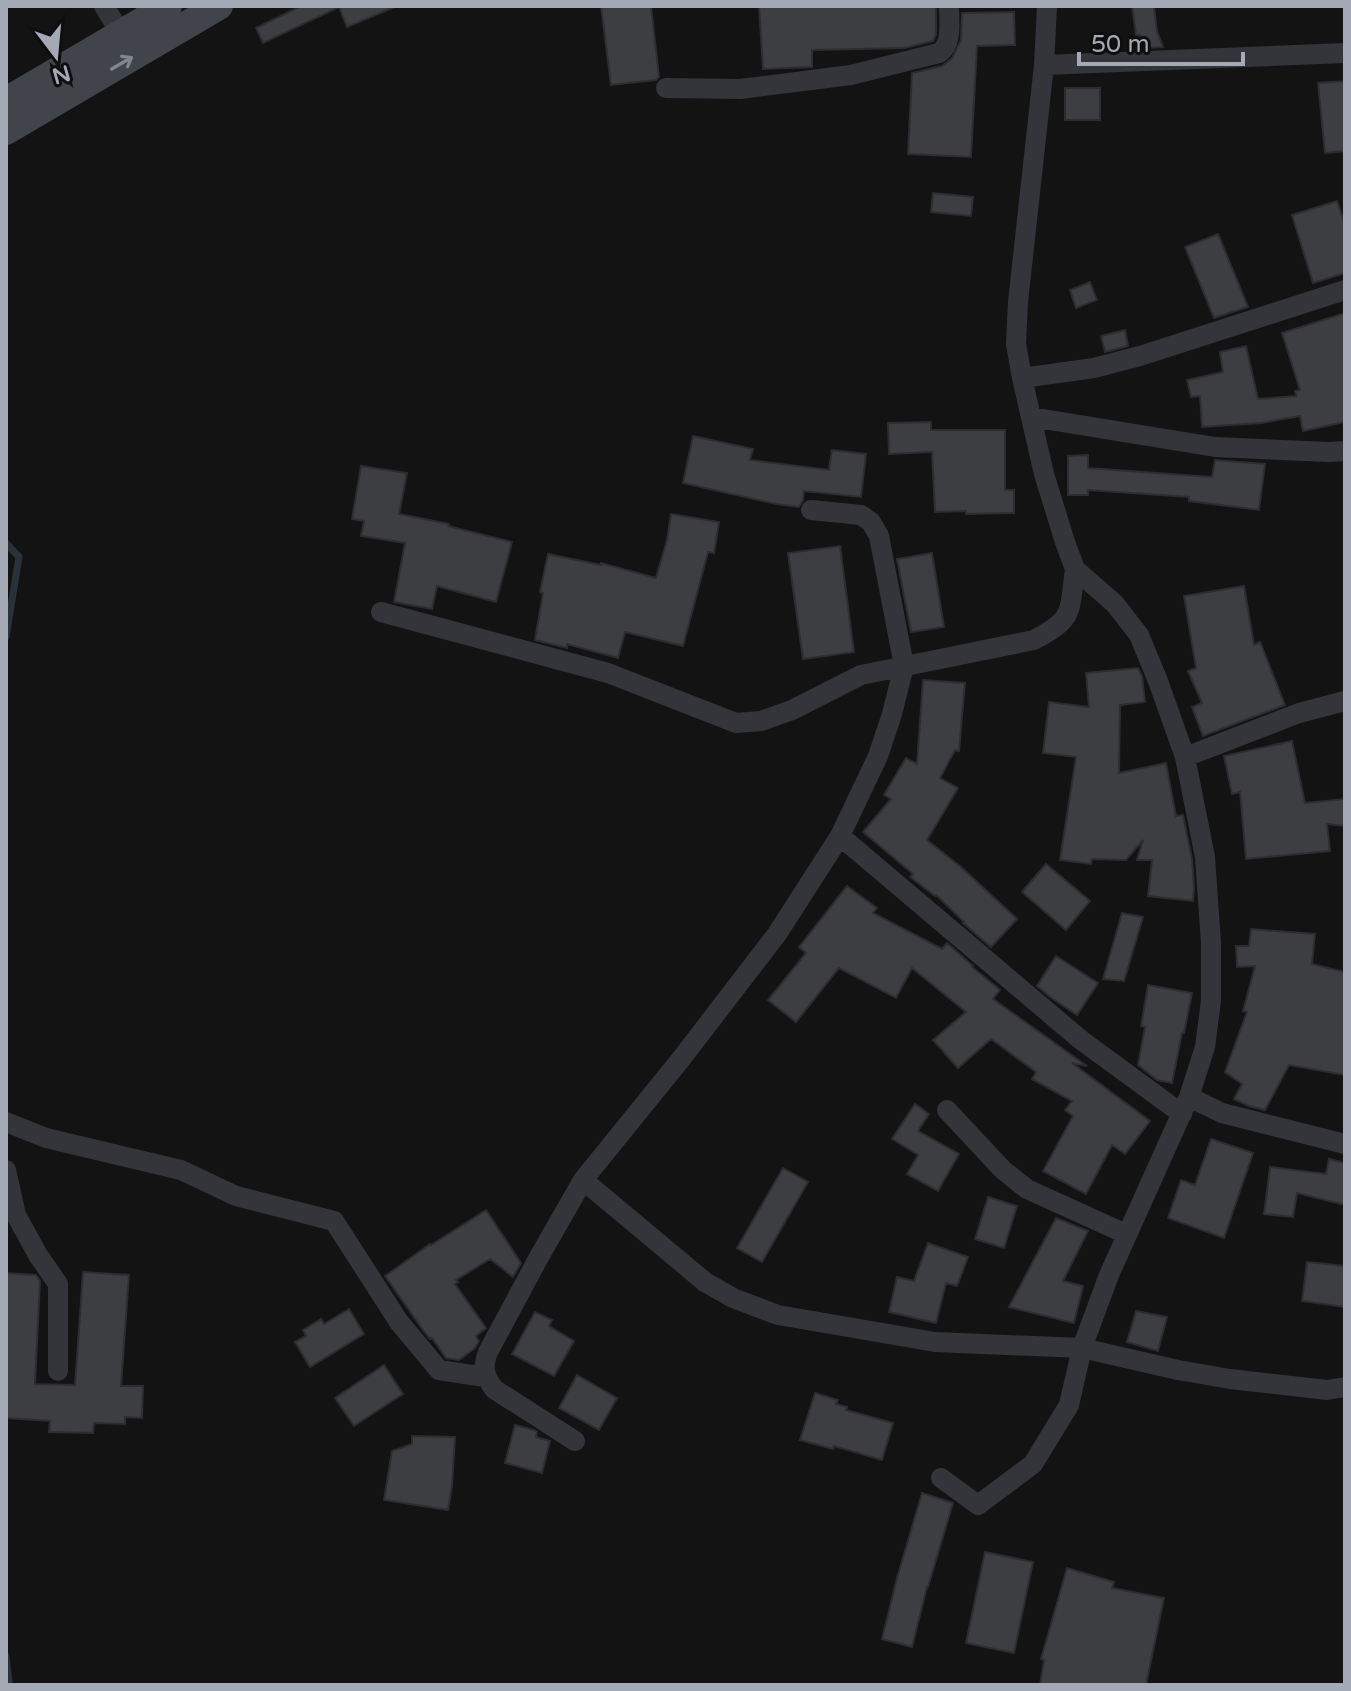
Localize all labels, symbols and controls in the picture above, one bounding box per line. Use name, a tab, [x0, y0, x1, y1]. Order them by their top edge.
north arrow	[16, 16, 96, 96]
scale bar	[1079, 16, 1243, 66]
text: 50 m	[1091, 30, 1149, 59]
one-way arrow	[110, 55, 133, 71]
text: N	[49, 59, 73, 89]

